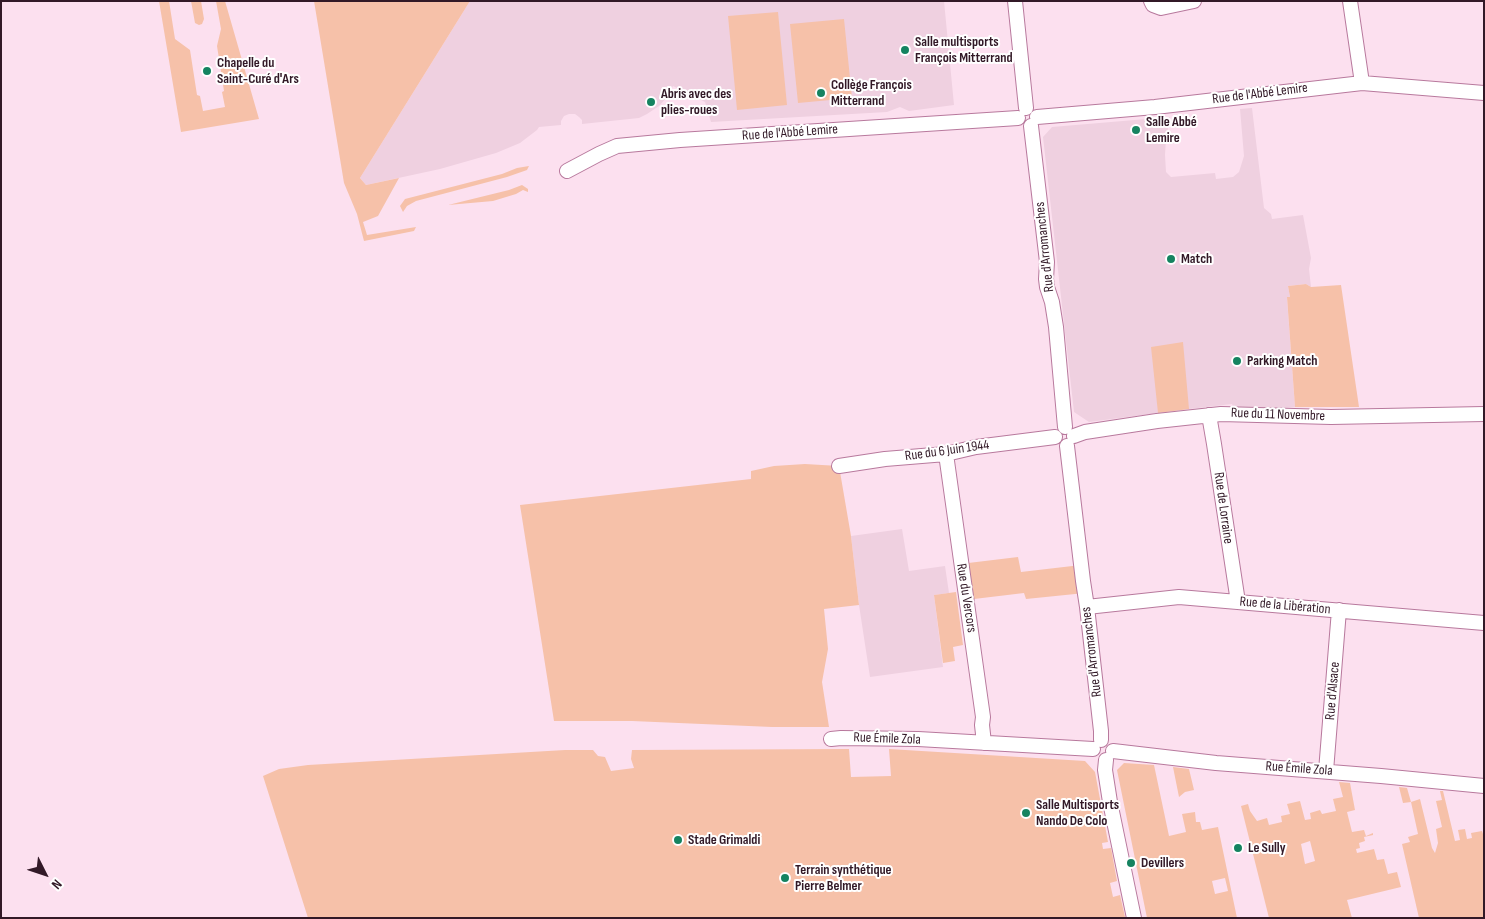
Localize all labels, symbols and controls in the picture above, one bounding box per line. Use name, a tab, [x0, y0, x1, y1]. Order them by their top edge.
place label: Salle multisports François Mitterrand	[915, 34, 1013, 66]
marker: Salle multisports François Mitterrand	[899, 44, 911, 56]
place label: Chapelle du Saint-Curé d'Ars	[217, 55, 299, 88]
marker: Chapelle du Saint-Curé d'Ars	[201, 65, 213, 77]
place label: Collège François Mitterrand	[831, 77, 912, 110]
street label: Rue de l'Abbé Lemire	[1211, 80, 1309, 108]
place label: Abris avec des plies-roues	[661, 86, 731, 118]
marker: Collège François Mitterrand	[815, 87, 827, 99]
marker: Abris avec des plies-roues	[645, 96, 657, 108]
place label: Salle Abbé Lemire	[1146, 114, 1197, 146]
street label: Rue de l'Abbé Lemire	[742, 121, 838, 145]
marker: Salle Abbé Lemire	[1130, 124, 1142, 136]
street label: Rue d'Arromanches	[1032, 201, 1058, 293]
place label: Match	[1181, 251, 1212, 267]
marker: Match	[1165, 253, 1177, 265]
place label: Parking Match	[1247, 353, 1318, 369]
marker: Parking Match	[1231, 355, 1243, 367]
street label: Rue du 11 Novembre	[1231, 405, 1325, 425]
street label: Rue du 6 Juin 1944	[904, 437, 990, 465]
street label: Rue de Lorraine	[1210, 471, 1236, 545]
street label: Rue du Vercors	[952, 562, 980, 634]
street label: Rue de la Libération	[1239, 594, 1331, 618]
street label: Rue d'Arromanches	[1078, 606, 1106, 698]
street label: Rue d'Alsace	[1322, 661, 1344, 721]
street label: Rue Émile Zola	[853, 729, 921, 749]
street label: Rue Émile Zola	[1265, 758, 1333, 780]
place label: Salle Multisports Nando De Colo	[1036, 797, 1119, 830]
marker: Salle Multisports Nando De Colo	[1020, 807, 1032, 819]
place label: Stade Grimaldi	[688, 832, 760, 848]
marker: Stade Grimaldi	[672, 834, 684, 846]
place label: Le Sully	[1248, 840, 1286, 856]
marker: Le Sully	[1232, 842, 1244, 854]
north arrow	[20, 849, 70, 899]
place label: Devillers	[1141, 855, 1184, 871]
marker: Devillers	[1125, 857, 1137, 869]
place label: Terrain synthétique Pierre Belmer	[795, 862, 892, 894]
marker: Terrain synthétique Pierre Belmer	[779, 872, 791, 884]
text: N	[48, 876, 66, 893]

